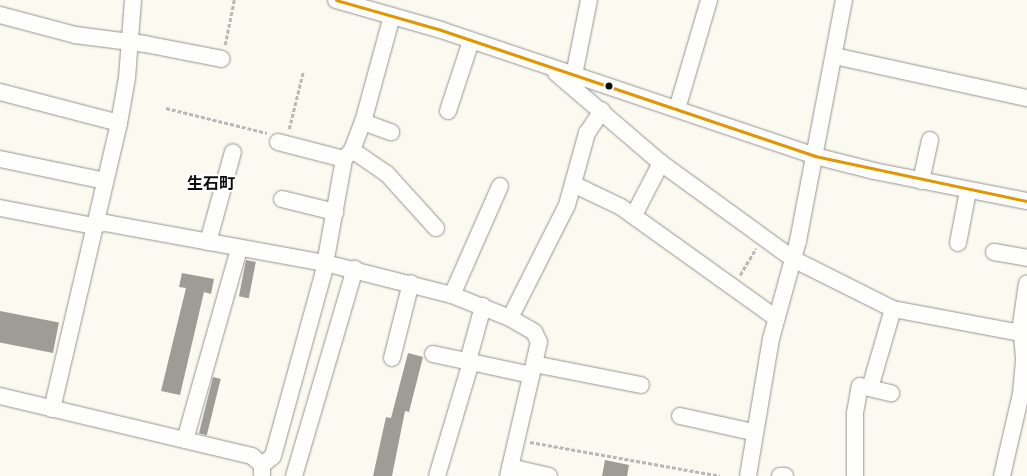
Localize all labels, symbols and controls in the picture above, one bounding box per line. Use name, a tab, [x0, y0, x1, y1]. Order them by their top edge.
unlabelled marker	[604, 81, 614, 91]
district label: 生石町	[187, 172, 235, 192]

